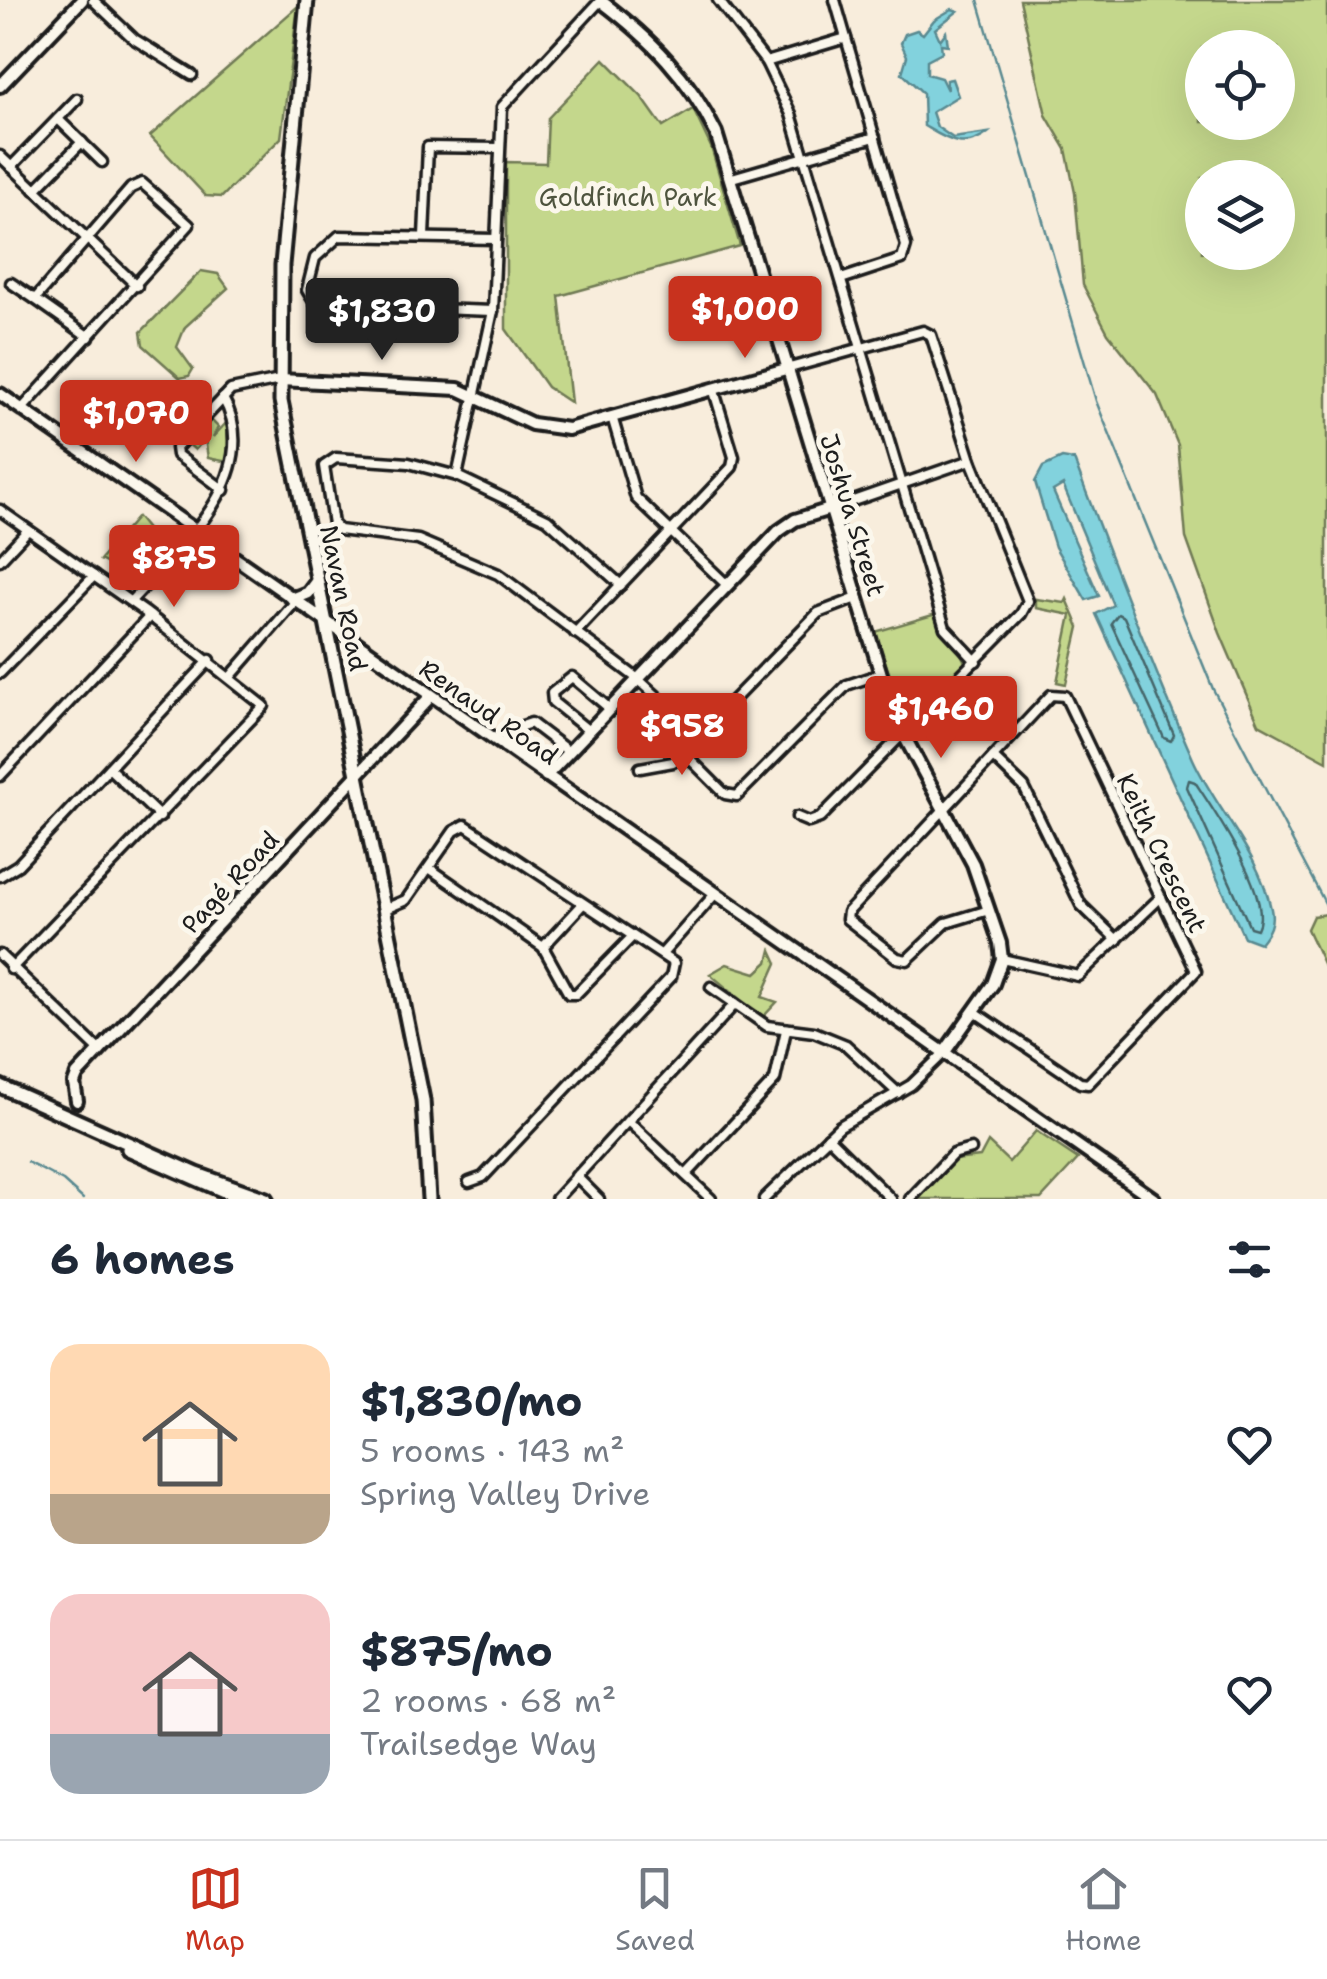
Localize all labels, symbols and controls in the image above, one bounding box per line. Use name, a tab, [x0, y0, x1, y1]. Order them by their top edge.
map controls	[1185, 30, 1295, 270]
button: locate	[1185, 30, 1295, 140]
button: layers	[1185, 160, 1295, 270]
park label: Goldfinch Park	[539, 180, 717, 214]
pin: $1,000	[664, 276, 826, 361]
pin: $1,830	[301, 278, 463, 363]
text: $1,000	[691, 287, 799, 330]
text: $1,830	[328, 289, 436, 332]
pin: $1,070	[55, 380, 217, 465]
text: $1,070	[82, 391, 190, 434]
street label: Joshua Street	[812, 429, 894, 601]
street label: Navan Road	[312, 522, 376, 674]
pin: $875	[115, 525, 233, 610]
text: $875	[131, 536, 217, 579]
street label: Renaud Road	[413, 651, 565, 773]
pin: $1,460	[860, 676, 1022, 761]
text: $1,460	[887, 687, 995, 730]
pin: $958	[623, 693, 741, 778]
text: $958	[639, 704, 725, 747]
street label: Keith Crescent	[1109, 768, 1215, 938]
street label: Pagé Road	[174, 823, 287, 941]
text: 6 homes	[50, 1231, 235, 1287]
icon: filters	[1222, 1232, 1277, 1287]
text: $1,830/mo	[360, 1373, 583, 1429]
icon: home	[130, 1384, 250, 1504]
icon: heart	[1222, 1417, 1277, 1472]
text: 5 rooms · 143 m²	[360, 1429, 625, 1472]
text: Spring Valley Drive	[360, 1472, 650, 1515]
text: $875/mo	[360, 1623, 553, 1679]
icon: home	[130, 1634, 250, 1754]
icon: heart	[1222, 1667, 1277, 1722]
text: 2 rooms · 68 m²	[360, 1679, 616, 1722]
text: Trailsedge Way	[360, 1722, 597, 1765]
tab: Map	[185, 1861, 245, 1959]
tab: Saved	[615, 1861, 695, 1959]
tab: Home	[1065, 1861, 1142, 1959]

